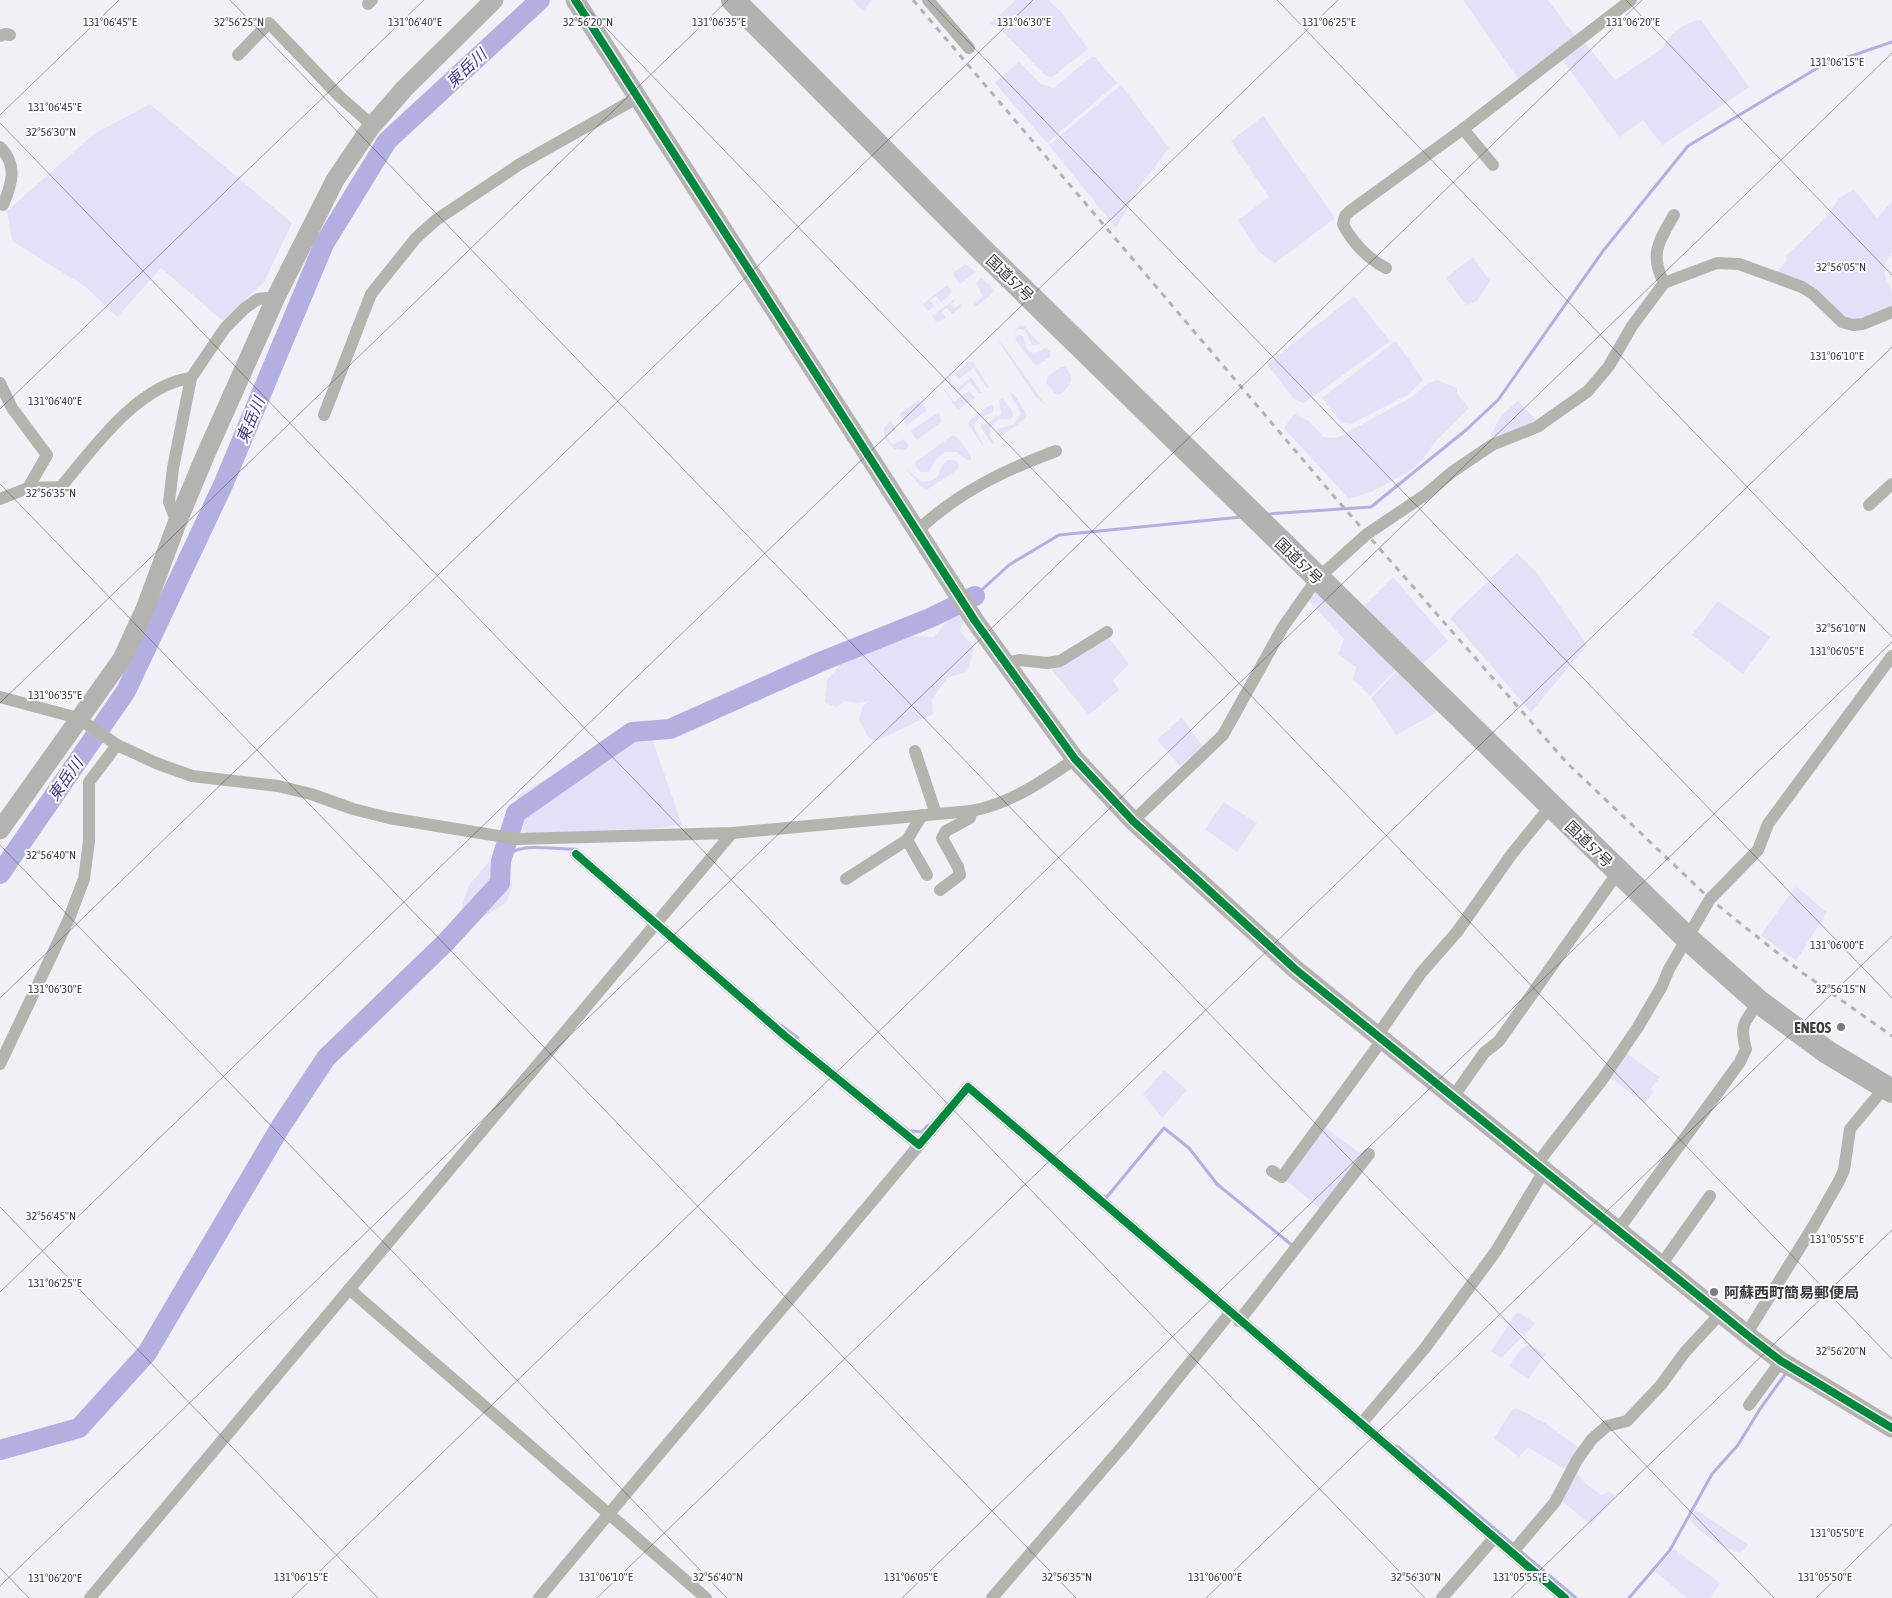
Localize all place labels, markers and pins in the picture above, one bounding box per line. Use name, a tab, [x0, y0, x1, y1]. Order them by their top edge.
place label: ENEOS	[1794, 1019, 1832, 1036]
marker: ENEOS	[1835, 1021, 1847, 1033]
place label: 阿蘇西町簡易郵便局	[1724, 1284, 1859, 1301]
marker: 阿蘇西町簡易郵便局	[1708, 1286, 1720, 1298]

